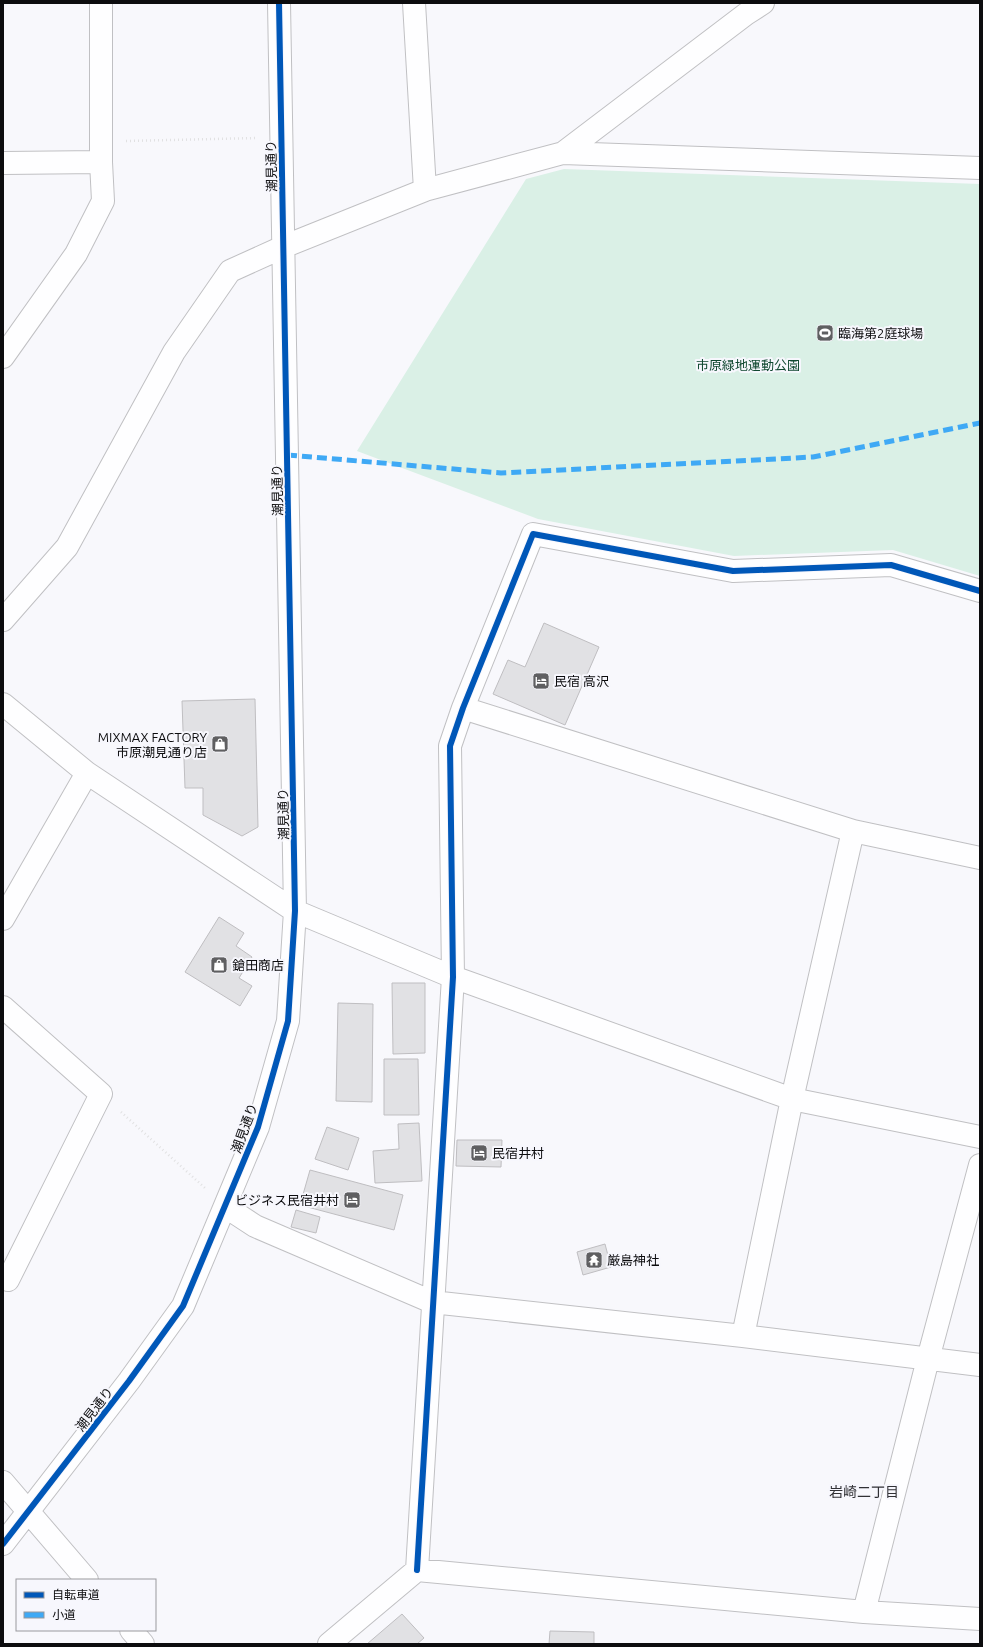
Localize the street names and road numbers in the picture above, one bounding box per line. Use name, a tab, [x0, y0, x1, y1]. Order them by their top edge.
street label: 潮見通り	[264, 140, 278, 192]
street label: 潮見通り	[270, 464, 284, 516]
street label: 潮見通り	[276, 788, 290, 840]
street label: 潮見通り	[229, 1101, 259, 1155]
street label: 潮見通り	[72, 1384, 116, 1434]

